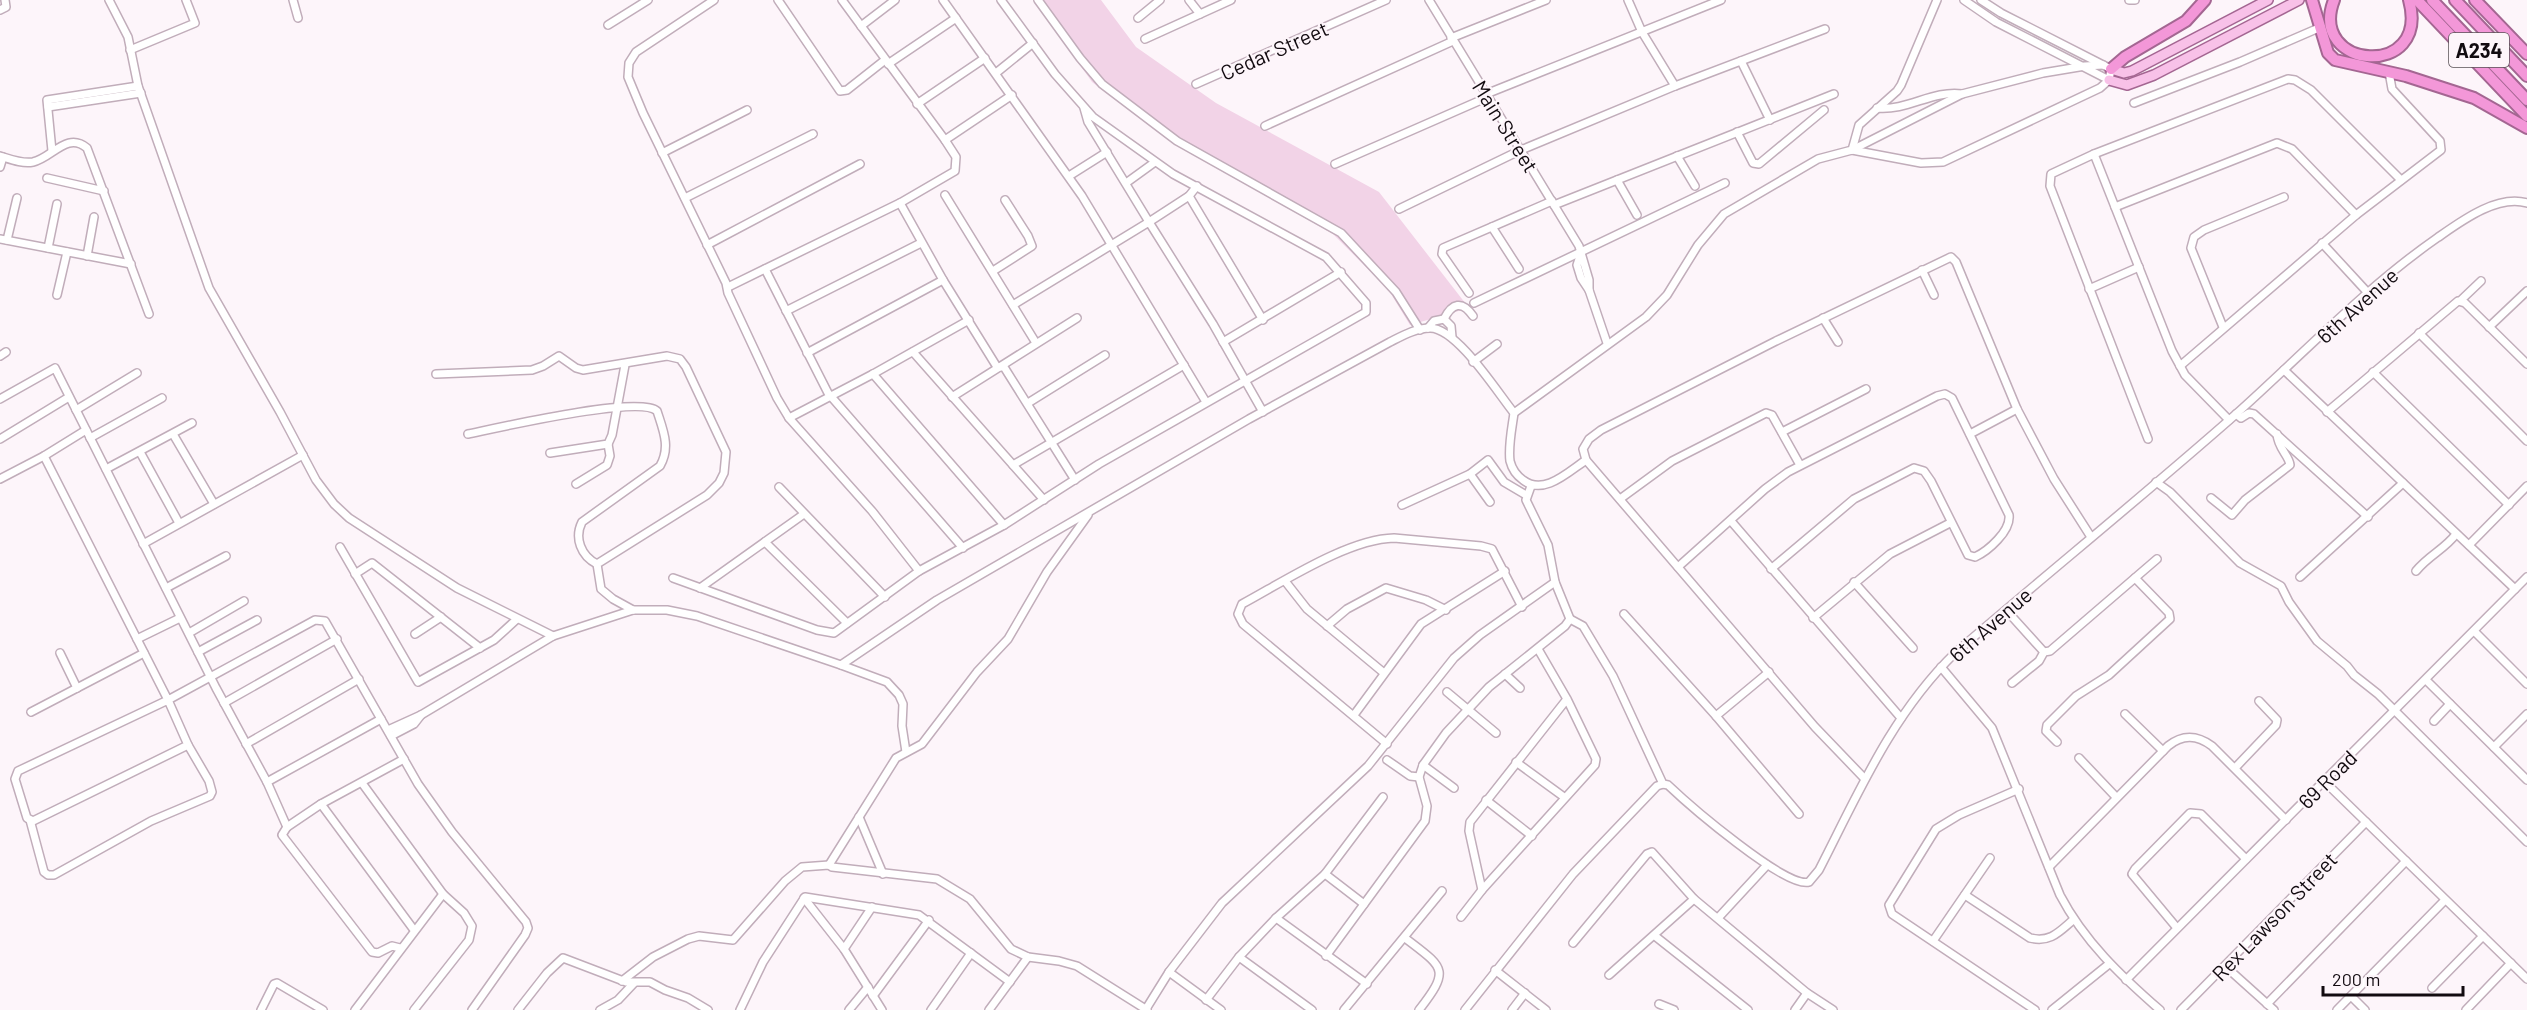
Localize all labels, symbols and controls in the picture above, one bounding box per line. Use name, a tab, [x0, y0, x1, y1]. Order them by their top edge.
street label: Cedar Street	[1216, 15, 1332, 85]
road number: A234	[2449, 33, 2509, 67]
street label: Main Street	[1468, 75, 1544, 177]
street label: 6th Avenue	[2311, 262, 2403, 348]
street label: 6th Avenue	[1944, 582, 2036, 666]
street label: 69 Road	[2293, 745, 2361, 813]
street label: Rex Lawson Street	[2206, 846, 2342, 986]
scale bar	[2323, 959, 2462, 997]
text: 200 m	[2332, 968, 2380, 990]

